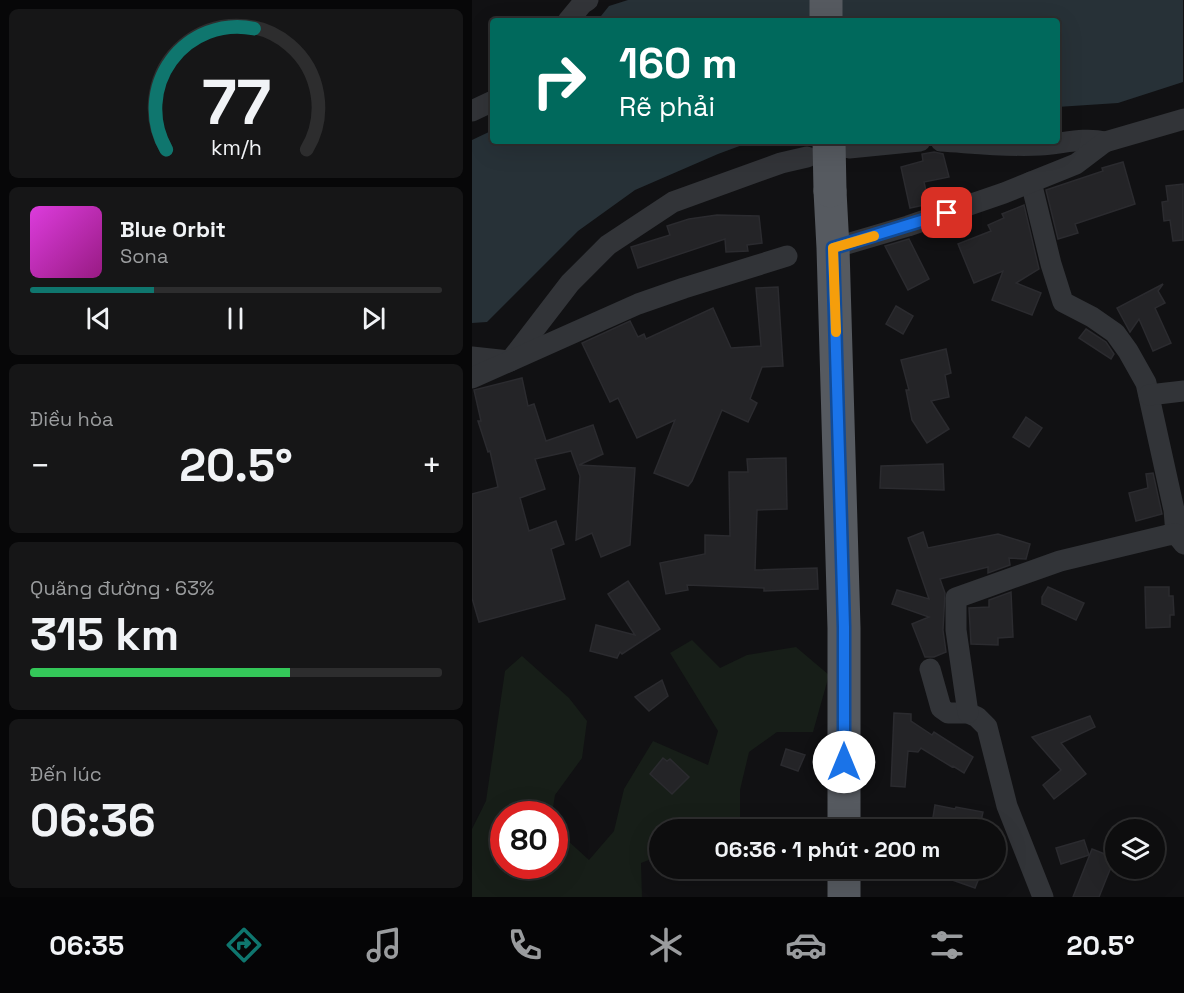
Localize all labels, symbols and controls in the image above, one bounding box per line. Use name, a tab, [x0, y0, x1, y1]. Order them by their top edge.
text: 160 m	[619, 37, 738, 90]
icon: right	[520, 42, 598, 120]
text: 77	[201, 63, 271, 142]
text: Rẽ phải	[619, 89, 715, 124]
text: km/h	[210, 135, 262, 162]
pin	[921, 187, 972, 238]
icon: arrive	[930, 196, 963, 229]
text: Blue Orbit	[120, 215, 226, 243]
text: Sona	[120, 243, 168, 269]
icon: previous	[82, 302, 115, 335]
icon: pause	[219, 302, 252, 335]
icon: next	[357, 302, 390, 335]
text: Điều hòa	[30, 406, 114, 432]
text: 20.5°	[179, 437, 293, 494]
text: −	[30, 445, 50, 487]
text: +	[422, 445, 442, 487]
text: Quãng đường · 63%	[30, 575, 214, 601]
text: 315 km	[30, 606, 179, 663]
position arrow	[812, 730, 876, 794]
text: Đến lúc	[30, 761, 102, 787]
text: 06:36	[30, 792, 156, 849]
speed limit sign: 80	[490, 801, 568, 879]
map controls	[1105, 819, 1165, 879]
button: layers	[1105, 819, 1165, 879]
text: 06:36 · 1 phút · 200 m	[715, 835, 940, 863]
icon: directions	[223, 924, 265, 966]
icon: music	[363, 924, 405, 966]
icon: phone	[504, 924, 546, 966]
icon: climate	[645, 924, 687, 966]
icon: car	[785, 924, 827, 966]
icon: filters	[926, 924, 968, 966]
text: 06:35	[49, 928, 124, 963]
text: 20.5°	[1067, 928, 1135, 963]

